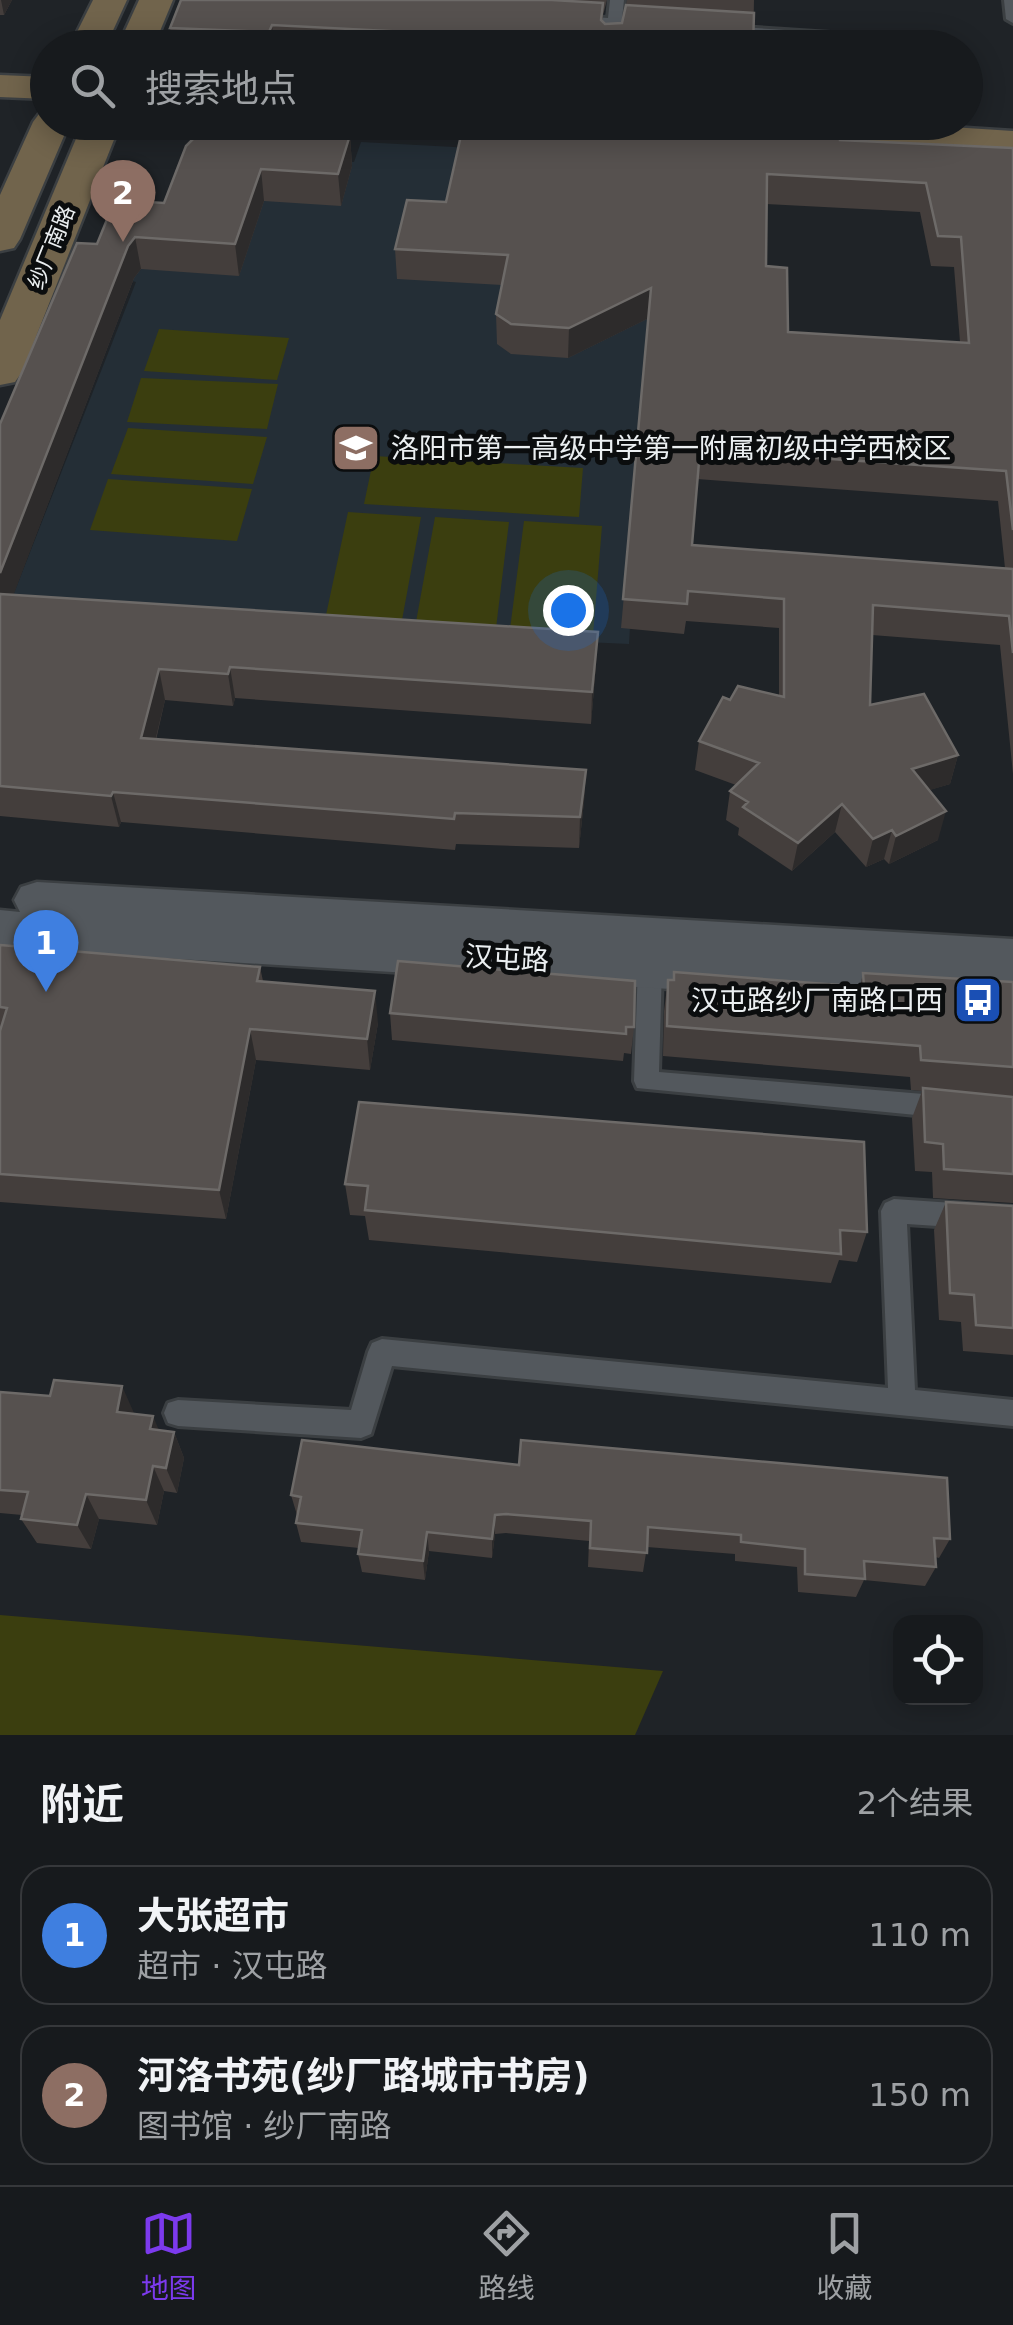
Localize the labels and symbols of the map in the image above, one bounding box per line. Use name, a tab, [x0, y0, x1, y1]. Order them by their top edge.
pin: 2	[90, 160, 156, 242]
street label: 纱厂南路	[23, 202, 80, 293]
school or university icon: 洛阳市第一高级中学第一附属初级中学西校区	[330, 422, 382, 474]
place label: 洛阳市第一高级中学第一附属初级中学西校区	[391, 432, 951, 465]
your location	[543, 585, 594, 636]
pin: 1	[13, 910, 78, 992]
street label: 汉屯路	[464, 940, 550, 977]
bus stop icon: 汉屯路纱厂南路口西	[952, 974, 1004, 1026]
place label: 汉屯路纱厂南路口西	[691, 984, 943, 1017]

